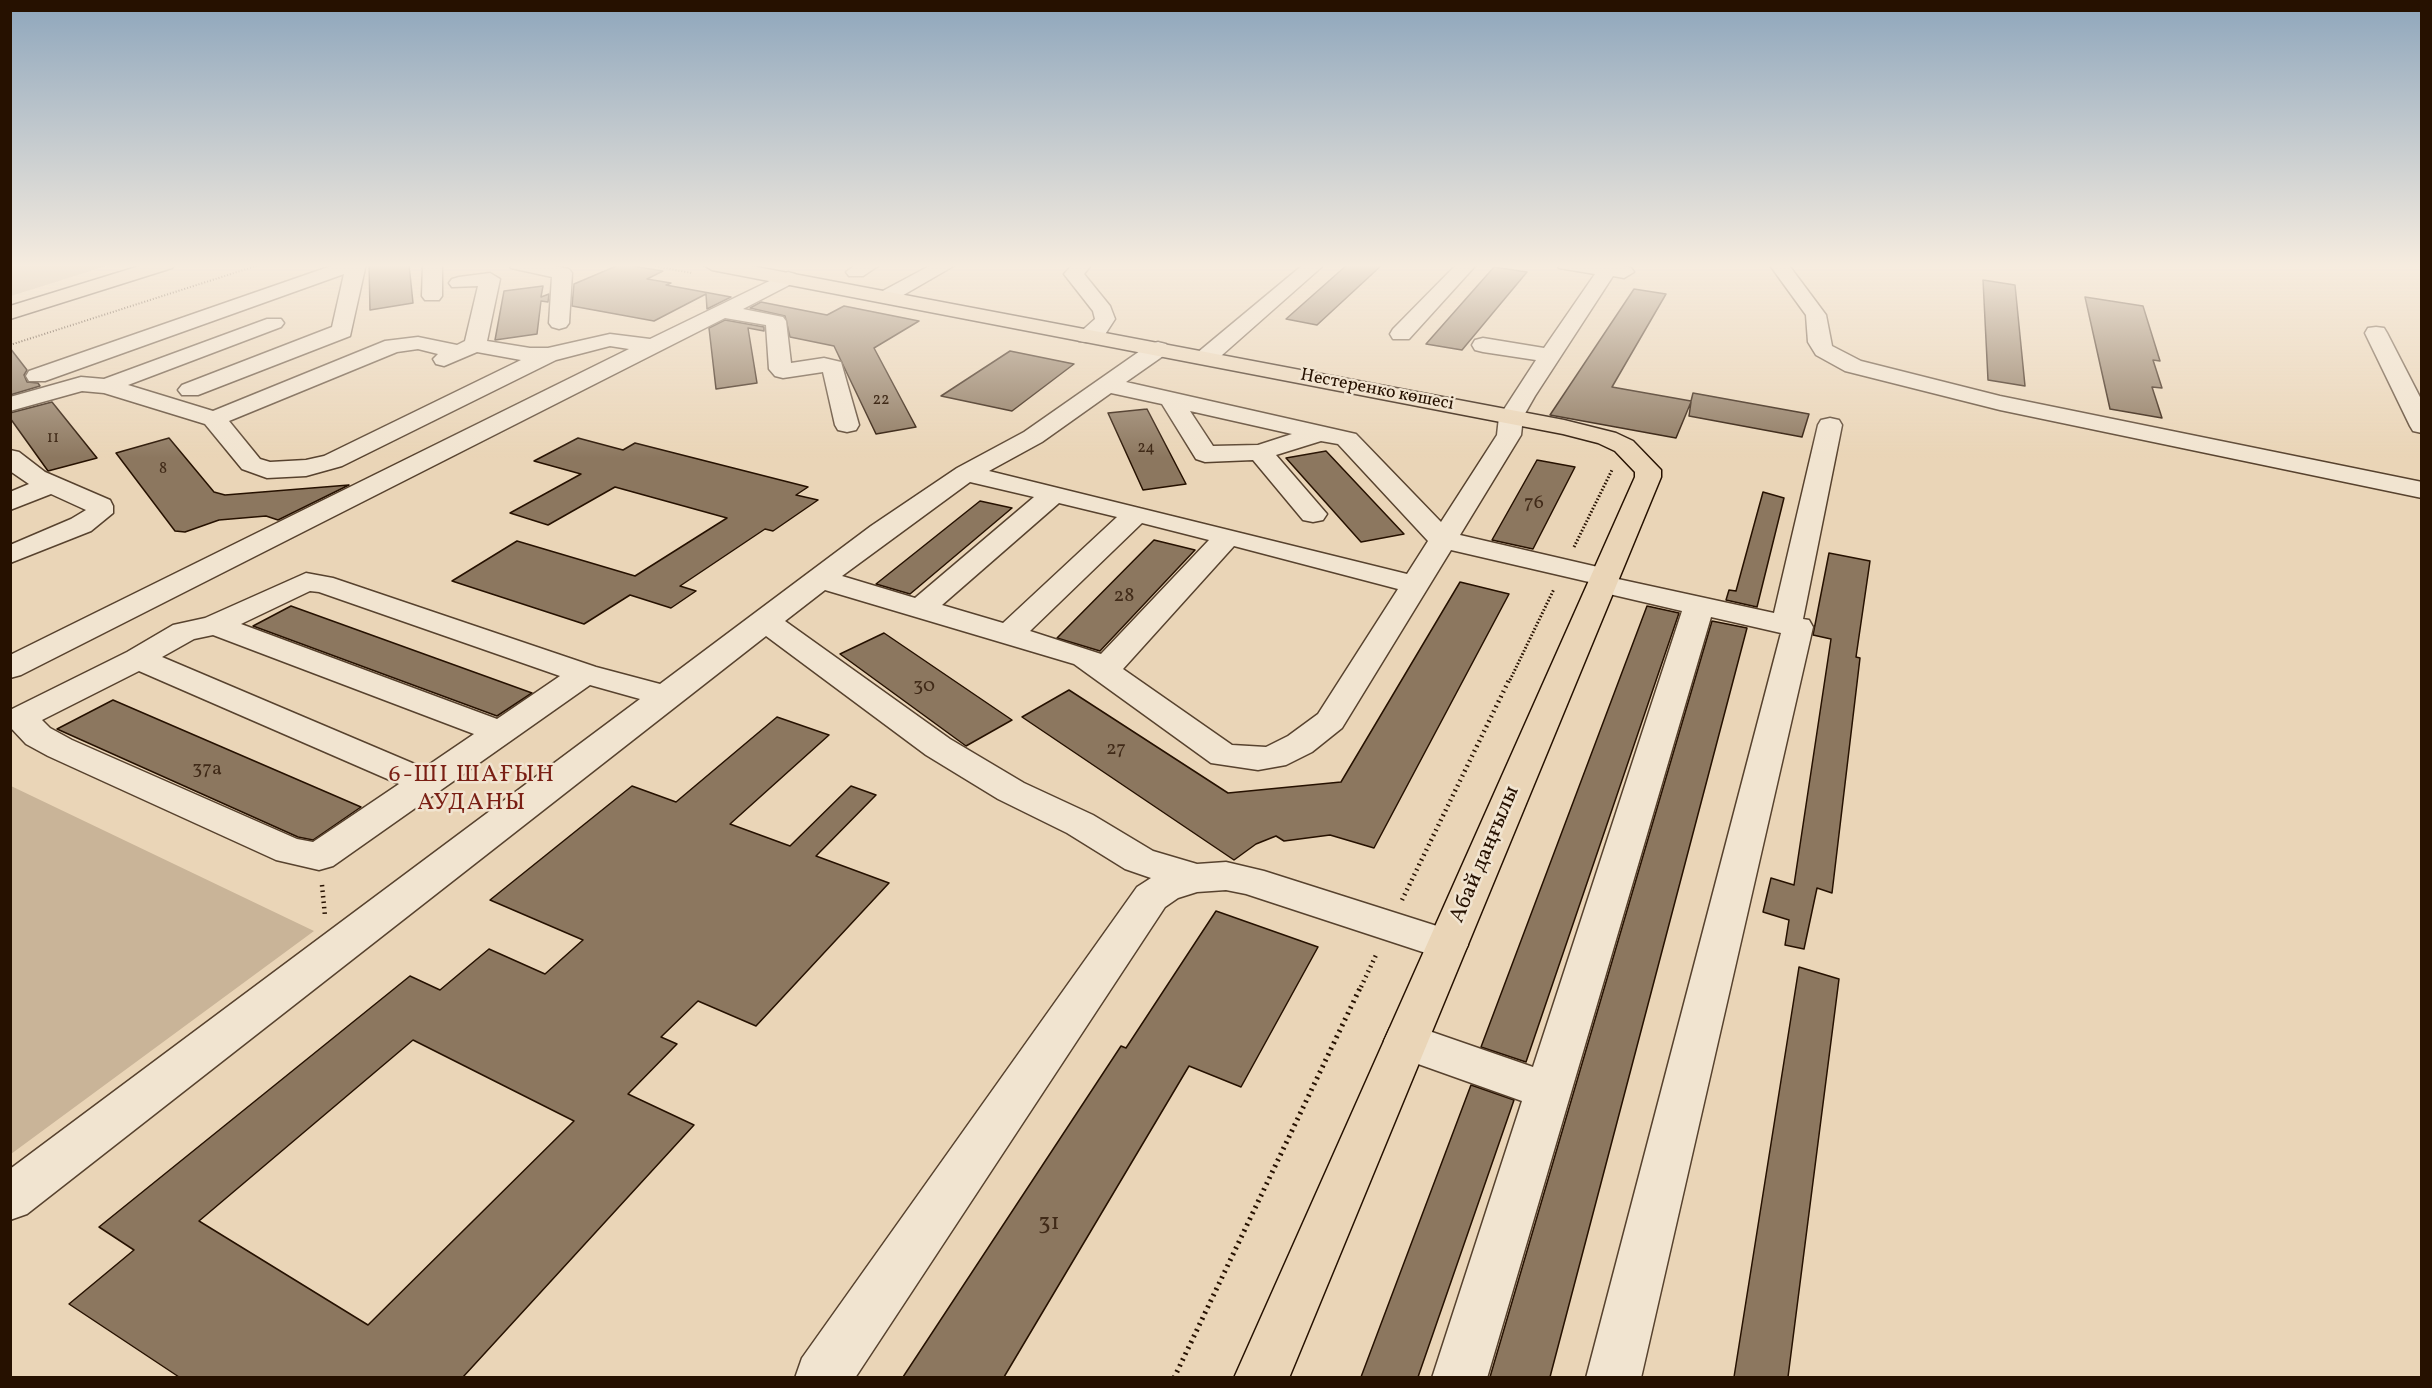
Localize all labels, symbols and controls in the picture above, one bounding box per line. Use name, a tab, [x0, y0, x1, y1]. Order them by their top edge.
street label: Нестеренко көшесі	[1298, 366, 1456, 416]
house number: 22	[872, 391, 890, 411]
house number: 11	[47, 429, 59, 449]
house number: 24	[1137, 439, 1155, 459]
house number: 8	[159, 460, 167, 480]
house number: 76	[1524, 492, 1544, 516]
house number: 28	[1114, 585, 1134, 609]
house number: 30	[913, 675, 935, 699]
house number: 27	[1106, 738, 1126, 762]
house number: 37а	[192, 758, 222, 782]
district label: 6-ШІ ШАҒЫН АУДАНЫ	[388, 763, 556, 819]
street label: Абай даңғылы	[1445, 783, 1527, 927]
house number: 31	[1038, 1211, 1060, 1239]

